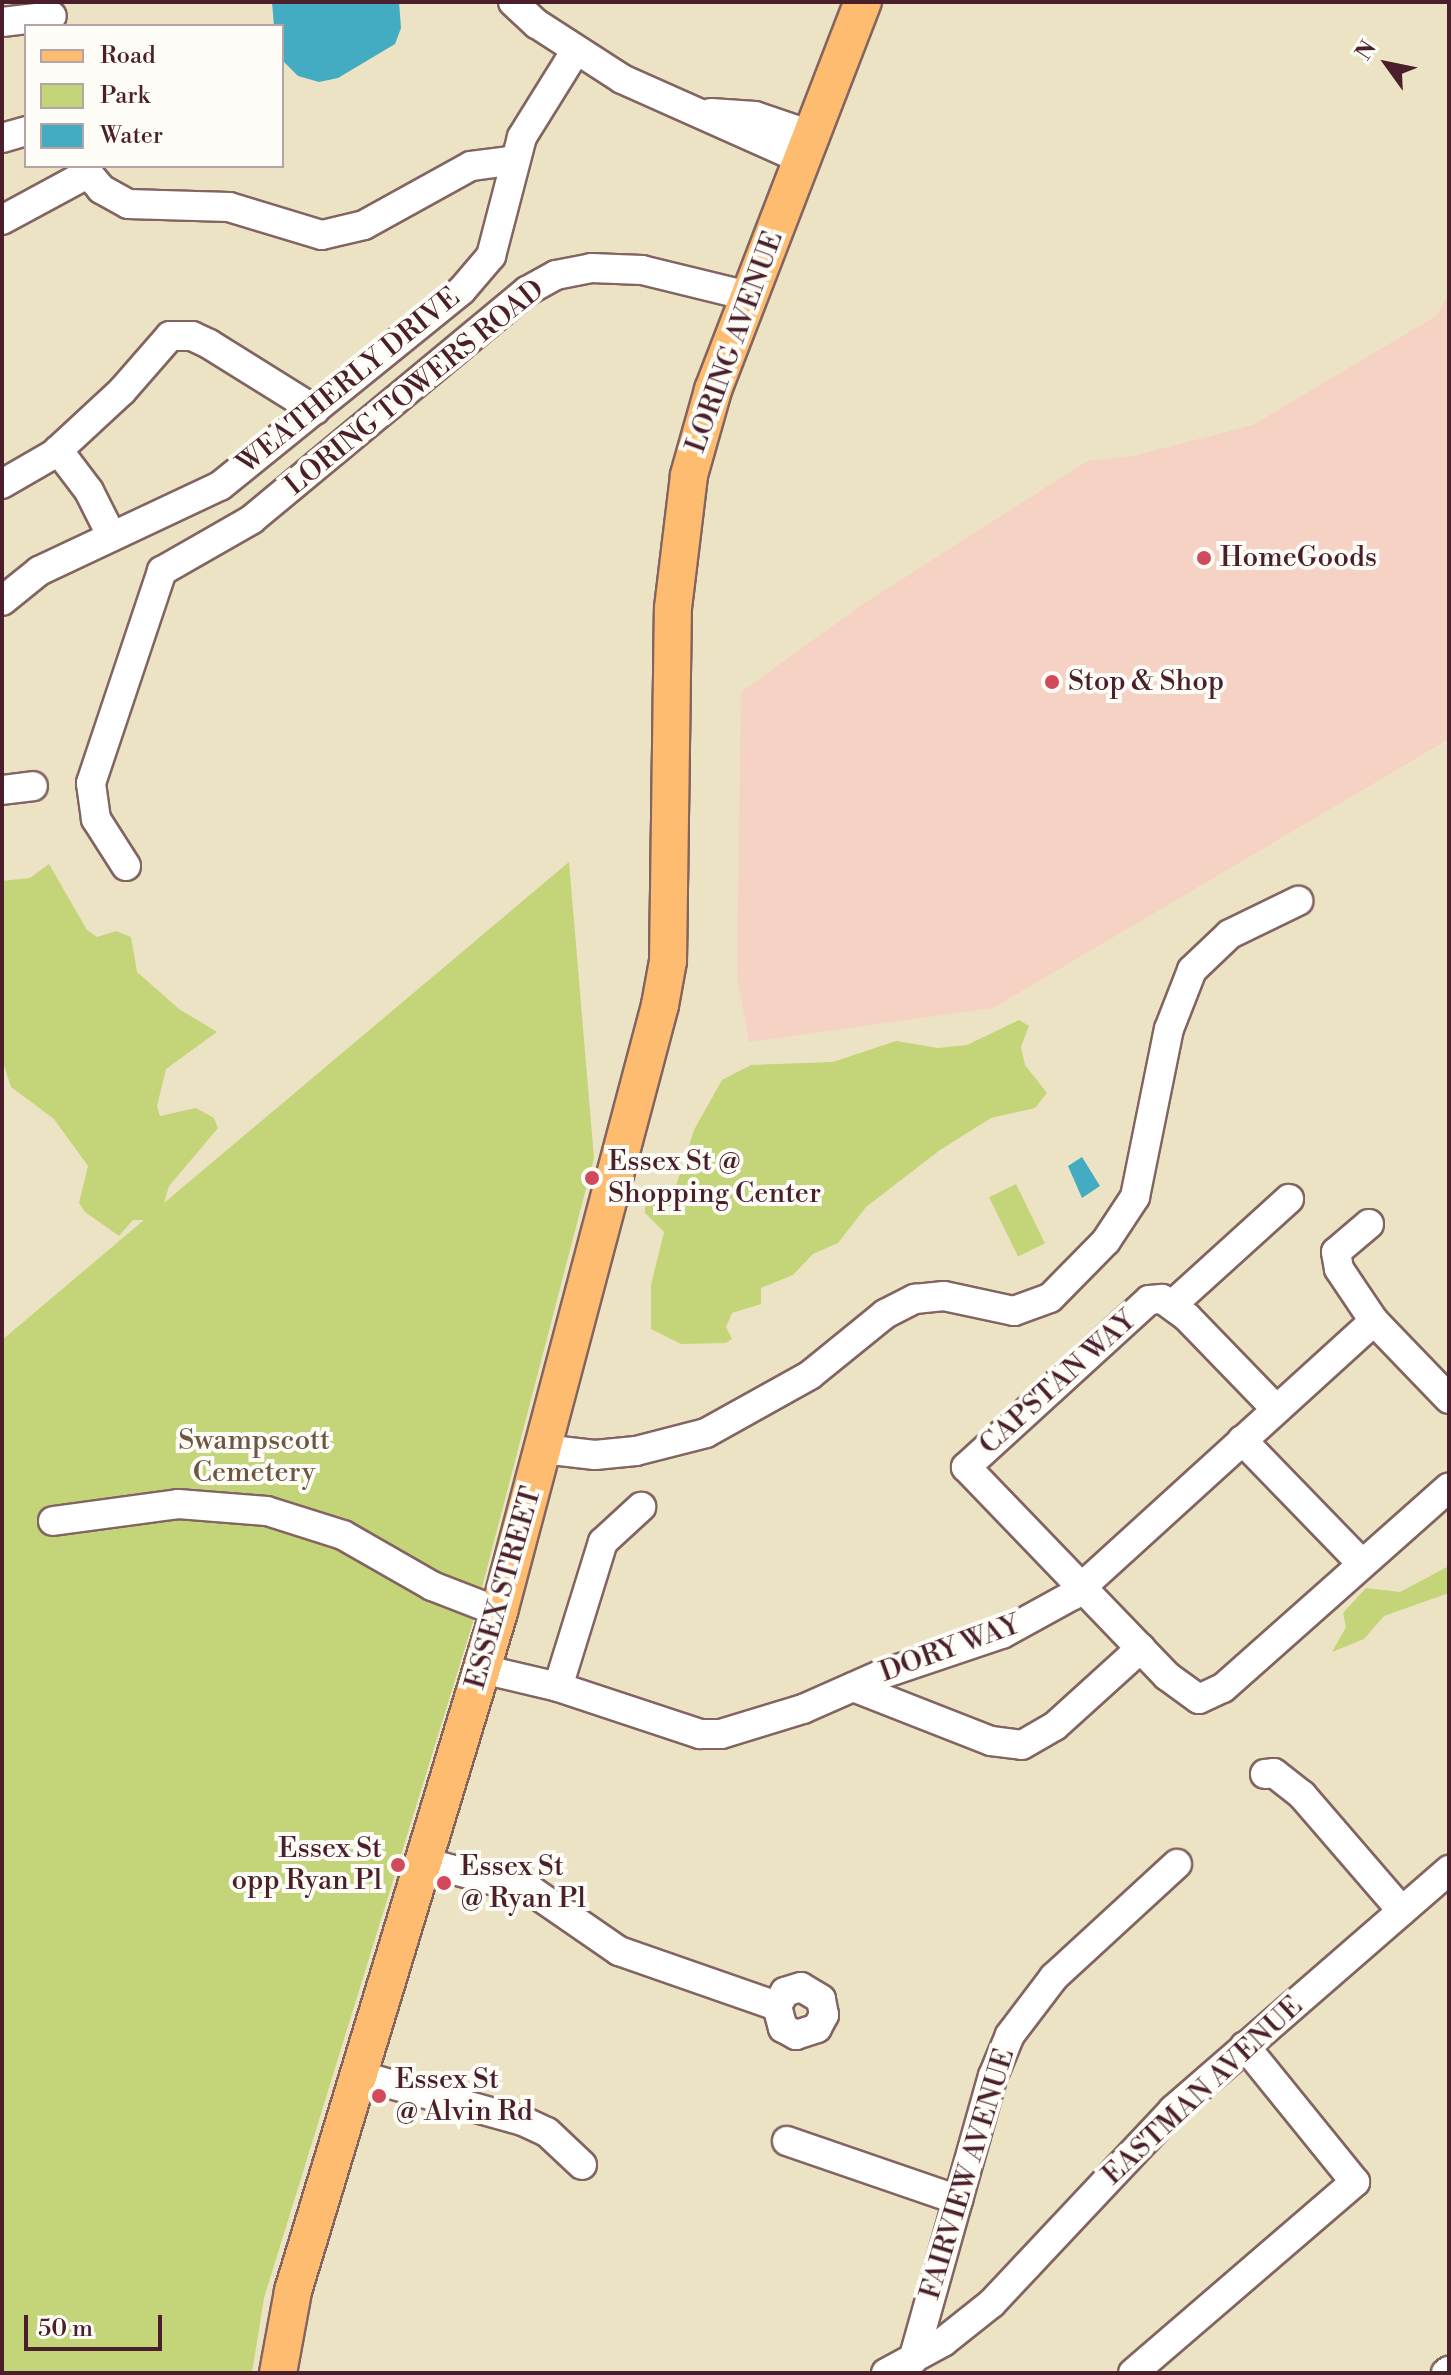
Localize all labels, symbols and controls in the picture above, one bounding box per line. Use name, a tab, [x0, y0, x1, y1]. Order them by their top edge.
legend	[24, 24, 284, 168]
north arrow	[1347, 24, 1427, 104]
text: N	[1350, 36, 1383, 65]
text: Road	[100, 41, 156, 71]
text: Park	[100, 81, 150, 111]
text: Water	[100, 121, 163, 151]
street label: LORING AVENUE	[679, 227, 791, 457]
street label: LORING TOWERS ROAD	[279, 273, 551, 503]
street label: WEATHERLY DRIVE	[231, 281, 467, 481]
place label: HomeGoods	[1220, 541, 1377, 575]
marker: HomeGoods	[1195, 549, 1213, 567]
place label: Stop & Shop	[1068, 665, 1224, 699]
marker: Stop & Shop	[1043, 673, 1061, 691]
place label: Essex St @ Shopping Center	[608, 1145, 821, 1211]
marker: Essex St @ Shopping Center	[583, 1169, 601, 1187]
street label: CAPSTAN WAY	[973, 1304, 1143, 1462]
park label: Swampscott Cemetery	[178, 1424, 330, 1490]
street label: ESSEX STREET	[459, 1483, 549, 1693]
street label: DORY WAY	[875, 1608, 1025, 1690]
place label: Essex St opp Ryan Pl	[232, 1832, 382, 1898]
place label: Essex St @ Ryan Pl	[460, 1850, 586, 1916]
marker: Essex St opp Ryan Pl	[389, 1856, 407, 1874]
marker: Essex St @ Ryan Pl	[435, 1874, 453, 1892]
street label: EASTMAN AVENUE	[1096, 1990, 1310, 2192]
street label: FAIRVIEW AVENUE	[914, 2045, 1022, 2303]
place label: Essex St @ Alvin Rd	[395, 2063, 533, 2129]
marker: Essex St @ Alvin Rd	[370, 2087, 388, 2105]
scale bar	[28, 2299, 166, 2349]
text: 50 m	[38, 2314, 93, 2344]

